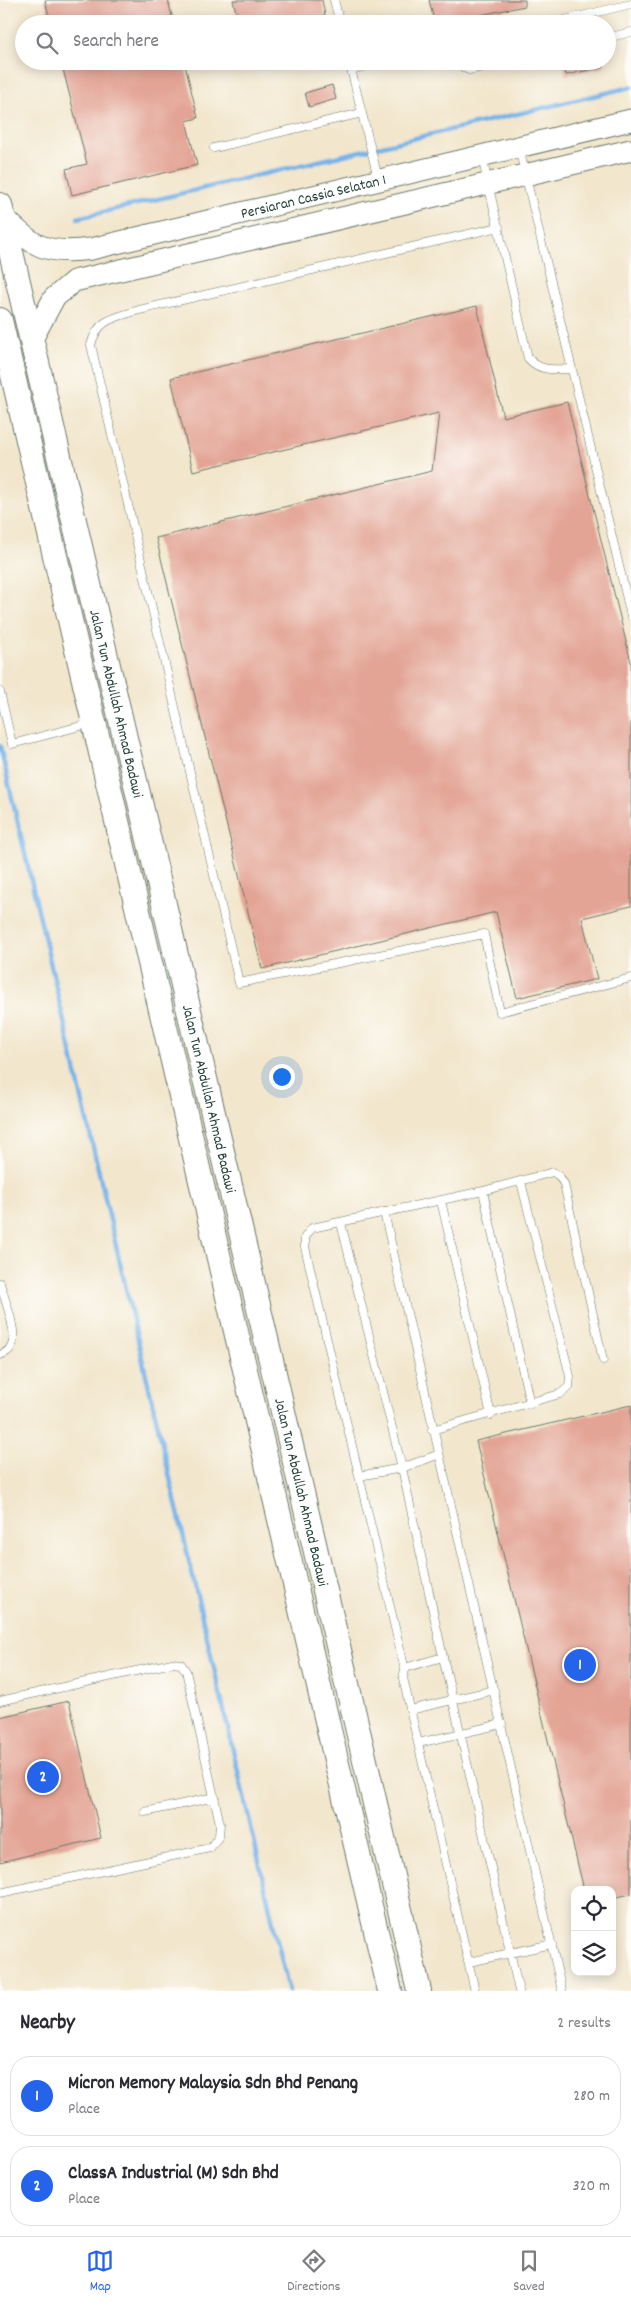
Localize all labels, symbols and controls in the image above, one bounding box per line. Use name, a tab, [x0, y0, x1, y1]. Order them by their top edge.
search box	[15, 15, 616, 70]
icon: search	[33, 29, 61, 57]
text: Search here	[73, 29, 159, 56]
street label: Persiaran Cassia Selatan 1	[239, 170, 388, 226]
street label: Jalan Tun Abdullah Ahmad Badawi	[82, 608, 148, 800]
street label: Jalan Tun Abdullah Ahmad Badawi	[175, 1003, 241, 1196]
your location	[269, 1064, 295, 1090]
street label: Jalan Tun Abdullah Ahmad Badawi	[267, 1396, 333, 1589]
pin: 1	[564, 1646, 596, 1684]
pin: 2	[27, 1758, 59, 1796]
map controls	[571, 1886, 616, 1976]
button: locate	[571, 1886, 616, 1931]
button: layers	[571, 1931, 616, 1976]
text: Nearby	[20, 2009, 75, 2039]
text: 2 results	[557, 2012, 611, 2035]
text: Micron Memory Malaysia Sdn Bhd Penang	[68, 2071, 358, 2098]
text: 1	[35, 2085, 39, 2108]
text: 280 m	[573, 2085, 610, 2108]
text: Place	[68, 2098, 100, 2121]
text: ClassA Industrial (M) Sdn Bhd	[68, 2161, 279, 2188]
text: 2	[34, 2175, 41, 2198]
text: 320 m	[573, 2175, 610, 2198]
text: Place	[68, 2188, 100, 2211]
tab: Map	[86, 2247, 114, 2297]
tab: Directions	[287, 2247, 340, 2297]
tab: Saved	[513, 2247, 545, 2297]

